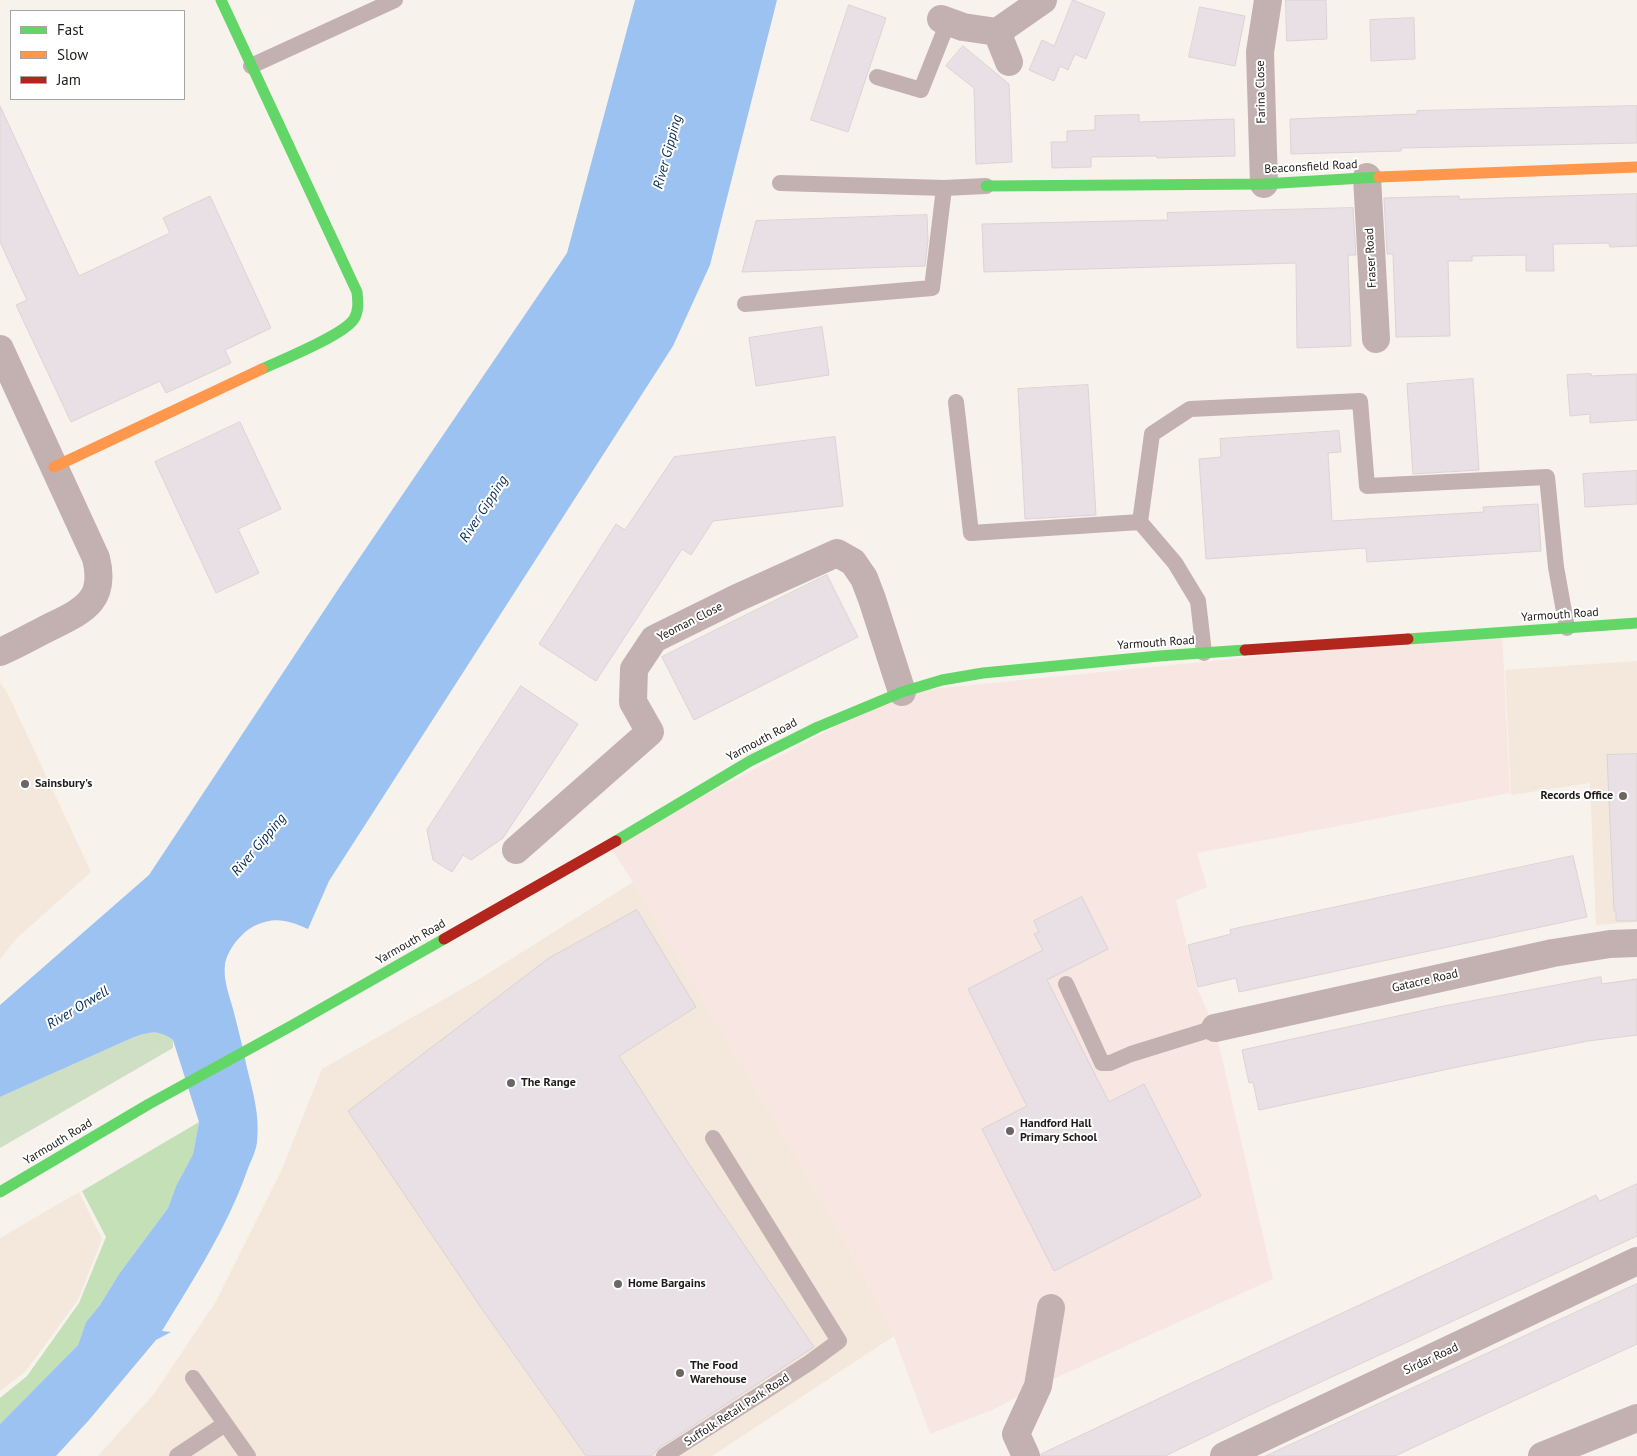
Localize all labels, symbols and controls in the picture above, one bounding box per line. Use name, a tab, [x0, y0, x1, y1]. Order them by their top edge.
legend	[10, 10, 185, 100]
text: Fast	[57, 20, 84, 39]
text: Slow	[57, 45, 88, 64]
street label: Farina Close	[1253, 60, 1269, 124]
text: Jam	[57, 70, 81, 89]
water label: River Gipping	[650, 113, 686, 191]
street label: Beaconsfield Road	[1264, 157, 1358, 177]
street label: Fraser Road	[1362, 228, 1380, 288]
water label: River Gipping	[456, 472, 512, 546]
street label: Yeoman Close	[655, 599, 725, 645]
street label: Yarmouth Road	[1521, 605, 1599, 625]
street label: Yarmouth Road	[1117, 633, 1195, 653]
street label: Yarmouth Road	[724, 715, 800, 765]
place label: Sainsbury's	[35, 777, 92, 791]
marker: Sainsbury's	[19, 778, 31, 790]
place label: Records Office	[1540, 789, 1613, 803]
marker: Records Office	[1617, 790, 1629, 802]
water label: River Gipping	[228, 810, 290, 880]
street label: Yarmouth Road	[374, 916, 448, 968]
street label: Gatacre Road	[1390, 966, 1460, 996]
water label: River Orwell	[44, 983, 112, 1033]
place label: The Range	[521, 1076, 576, 1090]
marker: The Range	[505, 1077, 517, 1089]
street label: Yarmouth Road	[21, 1116, 95, 1168]
place label: Handford Hall Primary School	[1020, 1117, 1097, 1145]
marker: Handford Hall Primary School	[1004, 1125, 1016, 1137]
place label: Home Bargains	[628, 1277, 706, 1291]
marker: Home Bargains	[612, 1278, 624, 1290]
street label: Sirdar Road	[1401, 1340, 1461, 1378]
place label: The Food Warehouse	[690, 1359, 747, 1387]
marker: The Food Warehouse	[674, 1367, 686, 1379]
street label: Suffolk Retail Park Road	[682, 1371, 792, 1449]

